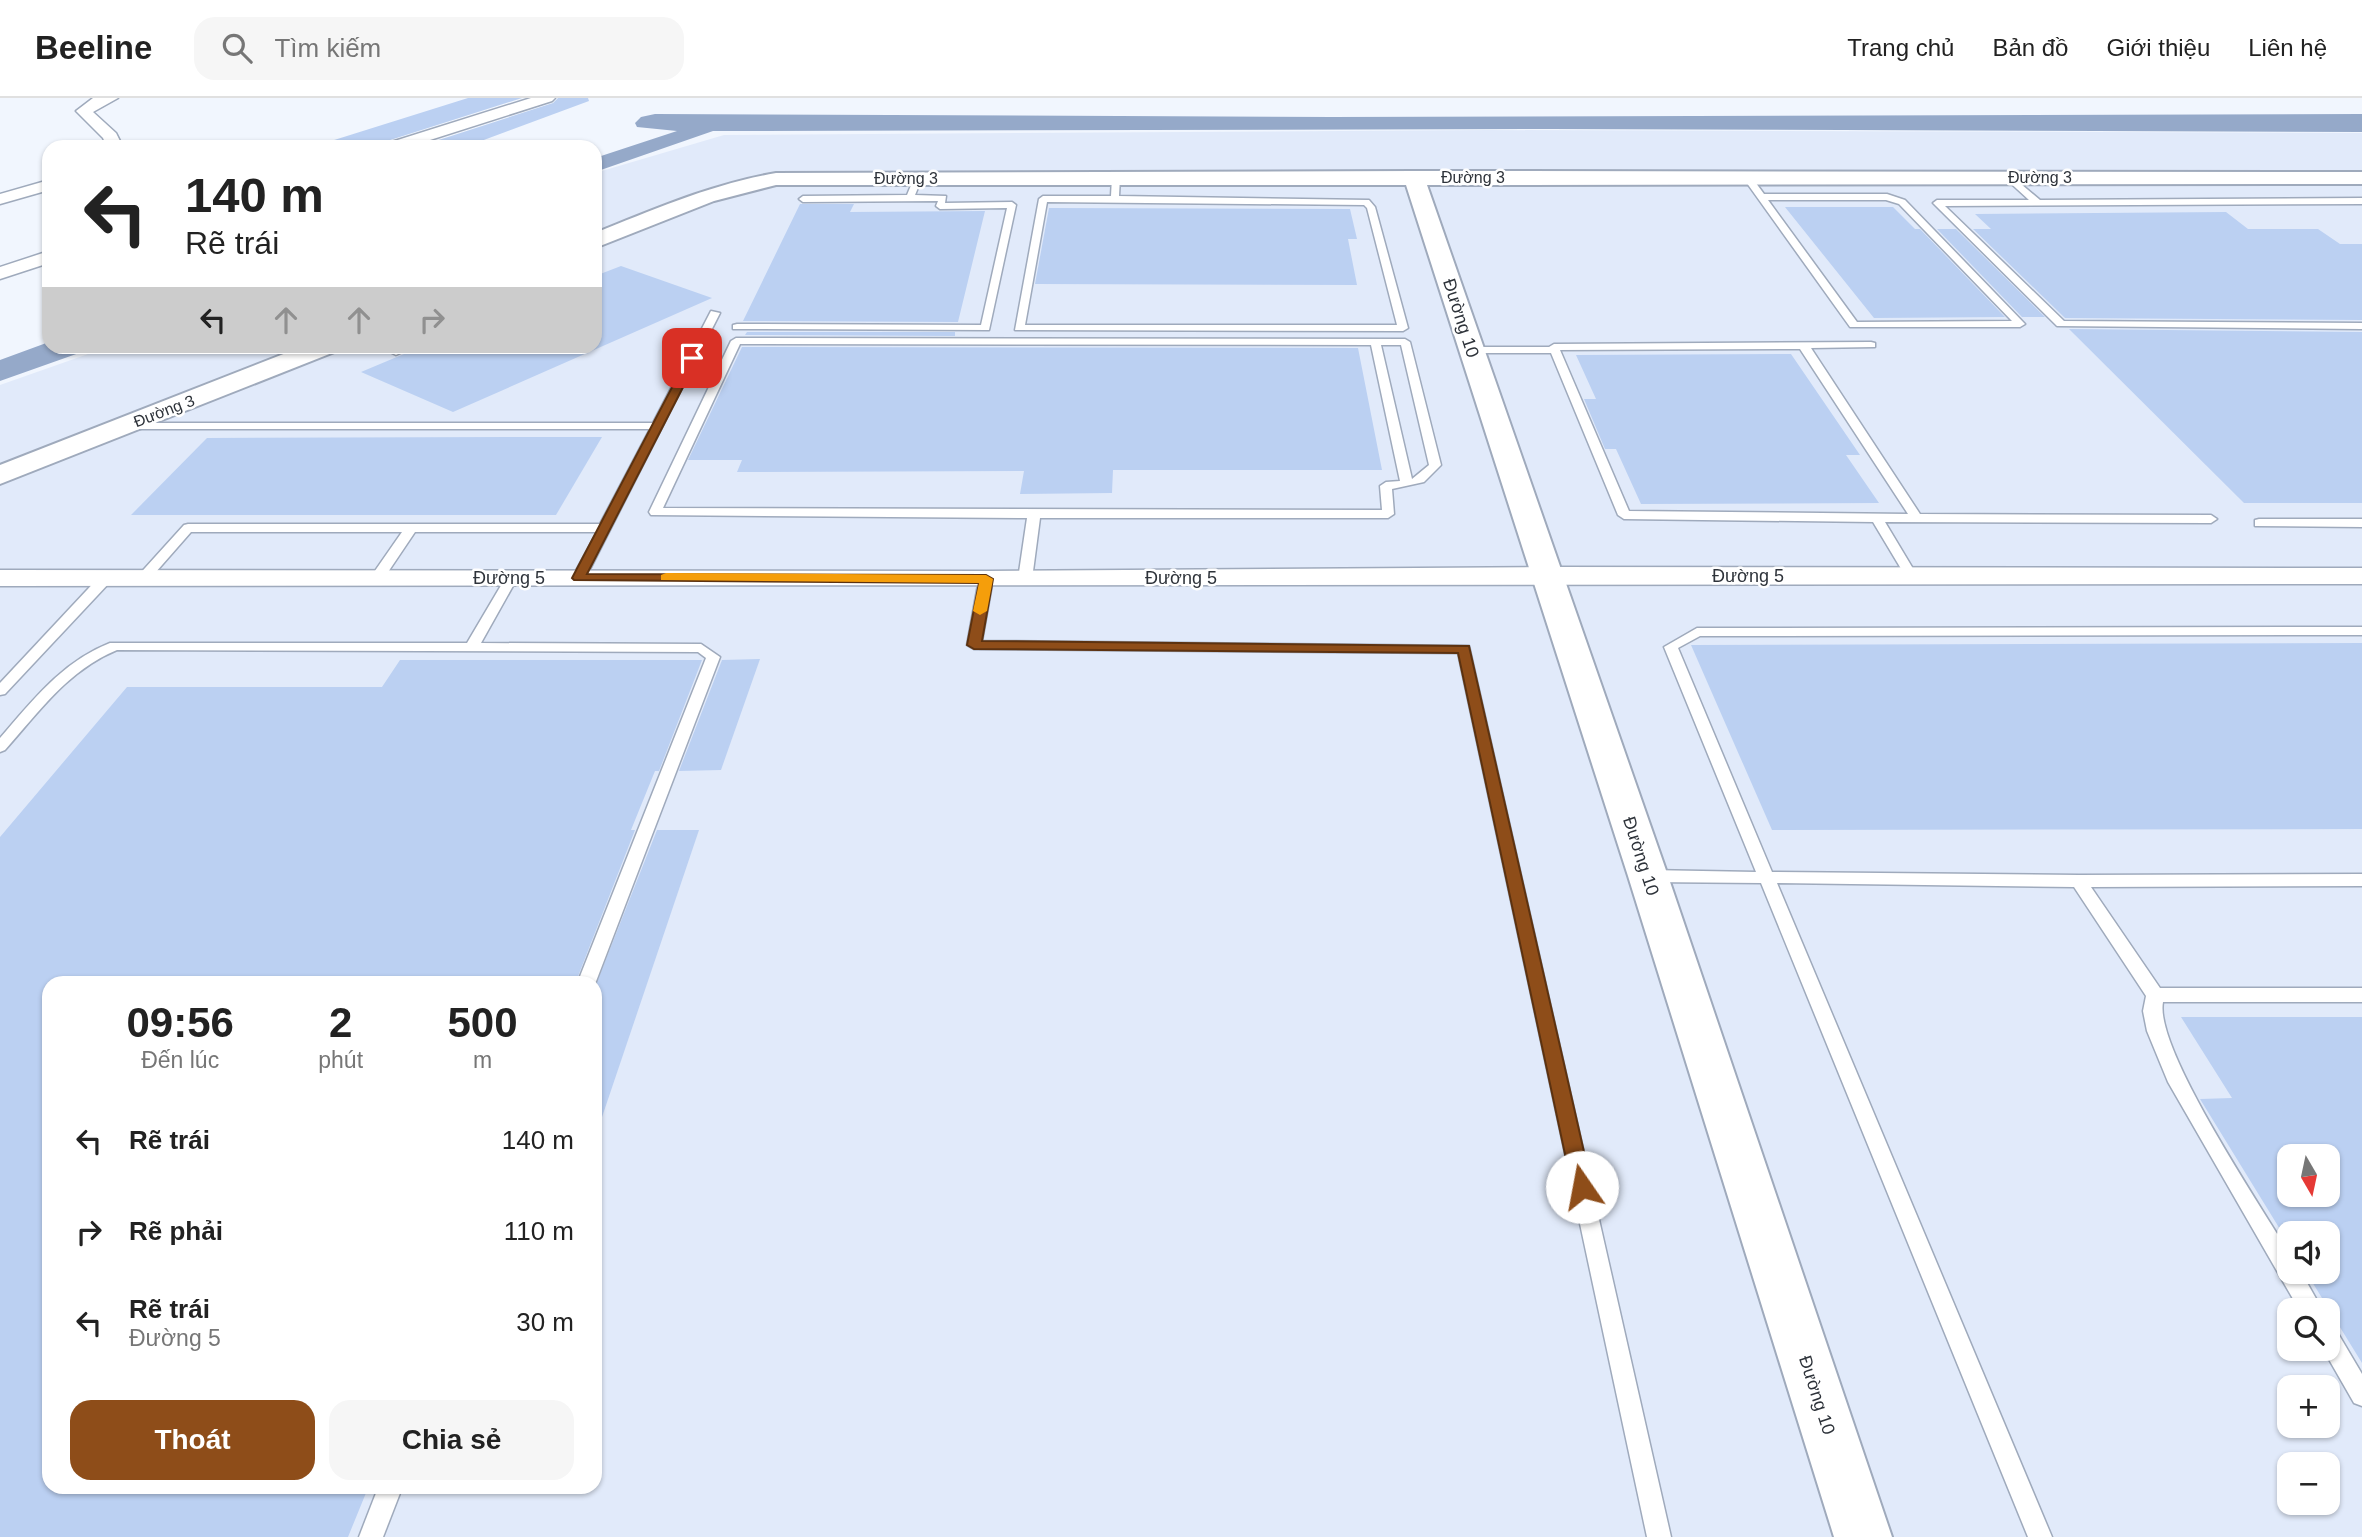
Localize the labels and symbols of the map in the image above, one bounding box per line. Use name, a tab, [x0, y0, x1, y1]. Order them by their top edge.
street label: Đường 3	[1441, 169, 1505, 186]
street label: Đường 3	[2008, 169, 2072, 186]
street label: Đường 3	[874, 170, 938, 187]
street label: Đường 10	[1439, 276, 1483, 360]
pin	[662, 328, 722, 388]
street label: Đường 3	[131, 392, 197, 430]
street label: Đường 5	[1712, 566, 1784, 586]
street label: Đường 5	[473, 568, 545, 588]
street label: Đường 5	[1145, 568, 1217, 588]
street label: Đường 10	[1619, 814, 1663, 898]
north arrow	[2277, 1144, 2340, 1208]
position arrow	[1545, 1150, 1619, 1224]
street label: Đường 10	[1795, 1353, 1839, 1437]

